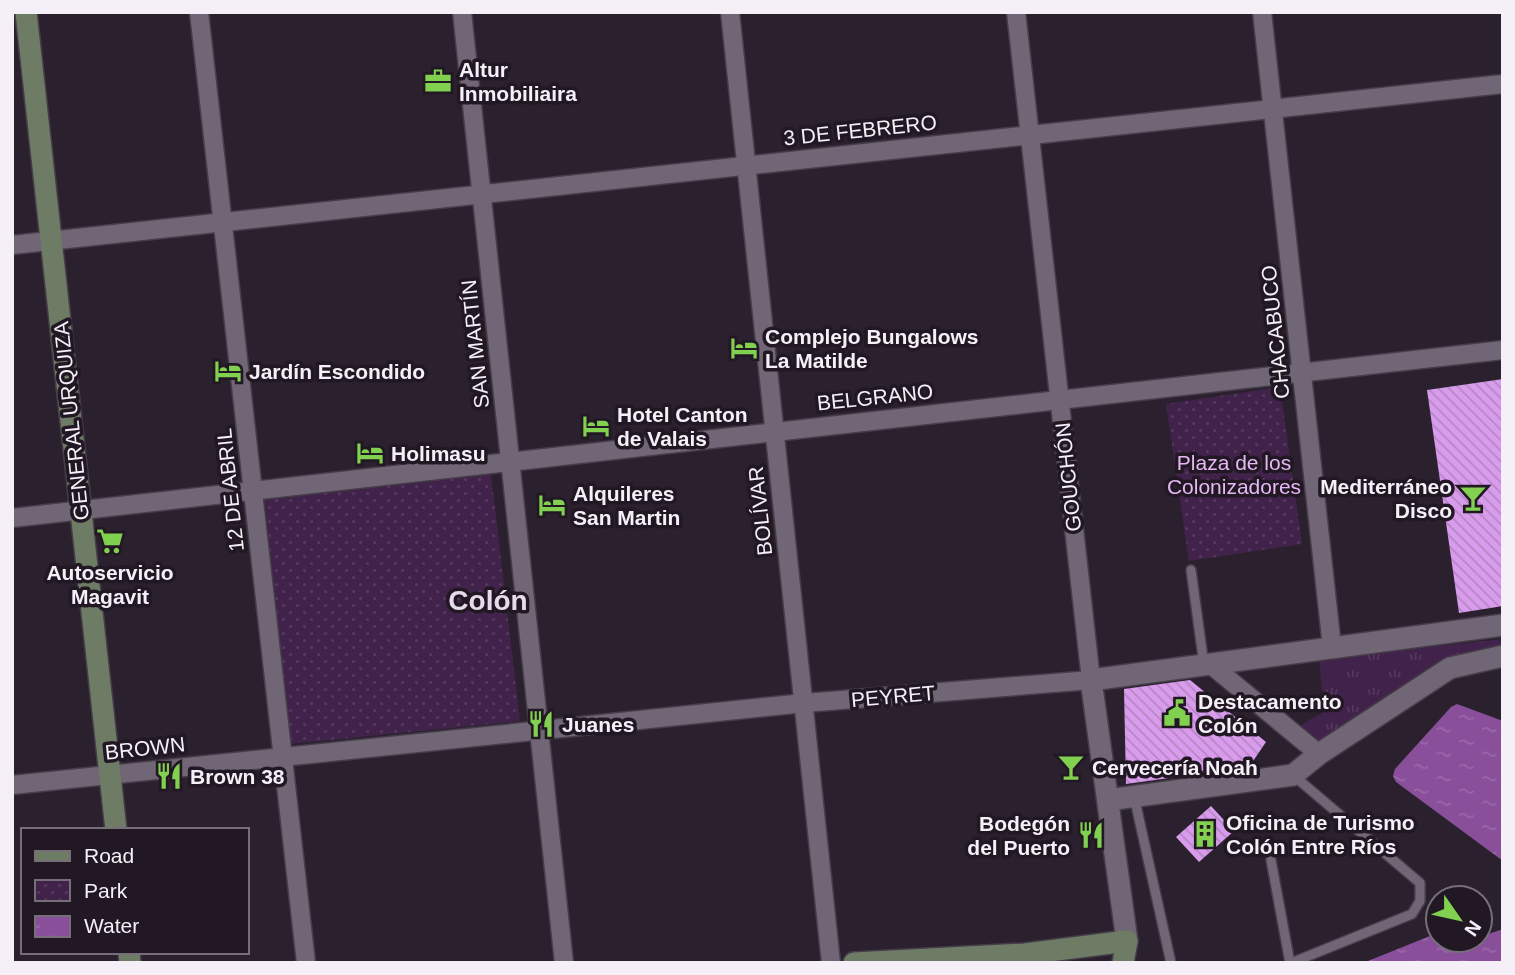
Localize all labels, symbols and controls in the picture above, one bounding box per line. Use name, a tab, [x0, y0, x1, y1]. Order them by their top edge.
place label: Altur Inmobiliaira	[459, 58, 577, 105]
office icon: Altur Inmobiliaira	[423, 66, 453, 96]
street label: 3 DE FEBRERO	[782, 111, 938, 149]
street label: CHACABUCO	[1257, 264, 1293, 400]
street label: SAN MARTÍN	[457, 279, 493, 409]
street label: GENERAL URQUIZA	[49, 320, 93, 522]
place label: Complejo Bungalows La Matilde	[765, 325, 979, 372]
hotel icon: Complejo Bungalows La Matilde	[729, 333, 759, 363]
hotel icon: Jardín Escondido	[213, 356, 243, 386]
place label: Jardín Escondido	[249, 360, 425, 383]
street label: BELGRANO	[816, 379, 934, 415]
place label: Hotel Canton de Valais	[617, 403, 748, 450]
hotel icon: Hotel Canton de Valais	[581, 411, 611, 441]
street label: GOUCHÓN	[1051, 421, 1085, 533]
street label: 12 DE ABRIL	[212, 427, 248, 553]
hotel icon: Holimasu	[355, 438, 385, 468]
place label: Holimasu	[391, 442, 486, 465]
park label: Plaza de los Colonizadores	[1167, 451, 1301, 498]
street label: BOLÍVAR	[744, 465, 776, 557]
place label: Mediterráneo Disco	[1320, 475, 1452, 522]
place label: Alquileres San Martin	[573, 482, 680, 529]
bar icon: Mediterráneo Disco	[1458, 483, 1488, 513]
hotel icon: Alquileres San Martin	[537, 490, 567, 520]
supermarket icon: Autoservicio Magavit	[95, 526, 125, 556]
place label: Autoservicio Magavit	[46, 561, 174, 608]
district label: Colón	[448, 585, 528, 616]
street label: PEYRET	[850, 681, 936, 711]
place label: Destacamento Colón	[1198, 690, 1342, 737]
public building icon: Destacamento Colón	[1162, 698, 1192, 728]
restaurant icon: Juanes	[526, 709, 556, 739]
place label: Juanes	[562, 713, 634, 736]
street label: BROWN	[104, 732, 186, 764]
bar icon: Cervecería Noah	[1056, 752, 1086, 782]
place label: Cervecería Noah	[1092, 756, 1258, 779]
restaurant icon: Brown 38	[154, 761, 184, 791]
place label: Brown 38	[190, 765, 285, 788]
place label: Oficina de Turismo Colón Entre Ríos	[1226, 811, 1415, 858]
place label: Bodegón del Puerto	[967, 812, 1070, 859]
building icon: Oficina de Turismo Colón Entre Ríos	[1190, 819, 1220, 849]
restaurant icon: Bodegón del Puerto	[1076, 820, 1106, 850]
legend	[21, 828, 248, 954]
text: Road	[84, 844, 134, 867]
text: Park	[84, 879, 128, 902]
north arrow	[1424, 884, 1494, 954]
text: Water	[84, 914, 139, 937]
text: N	[1460, 917, 1485, 940]

